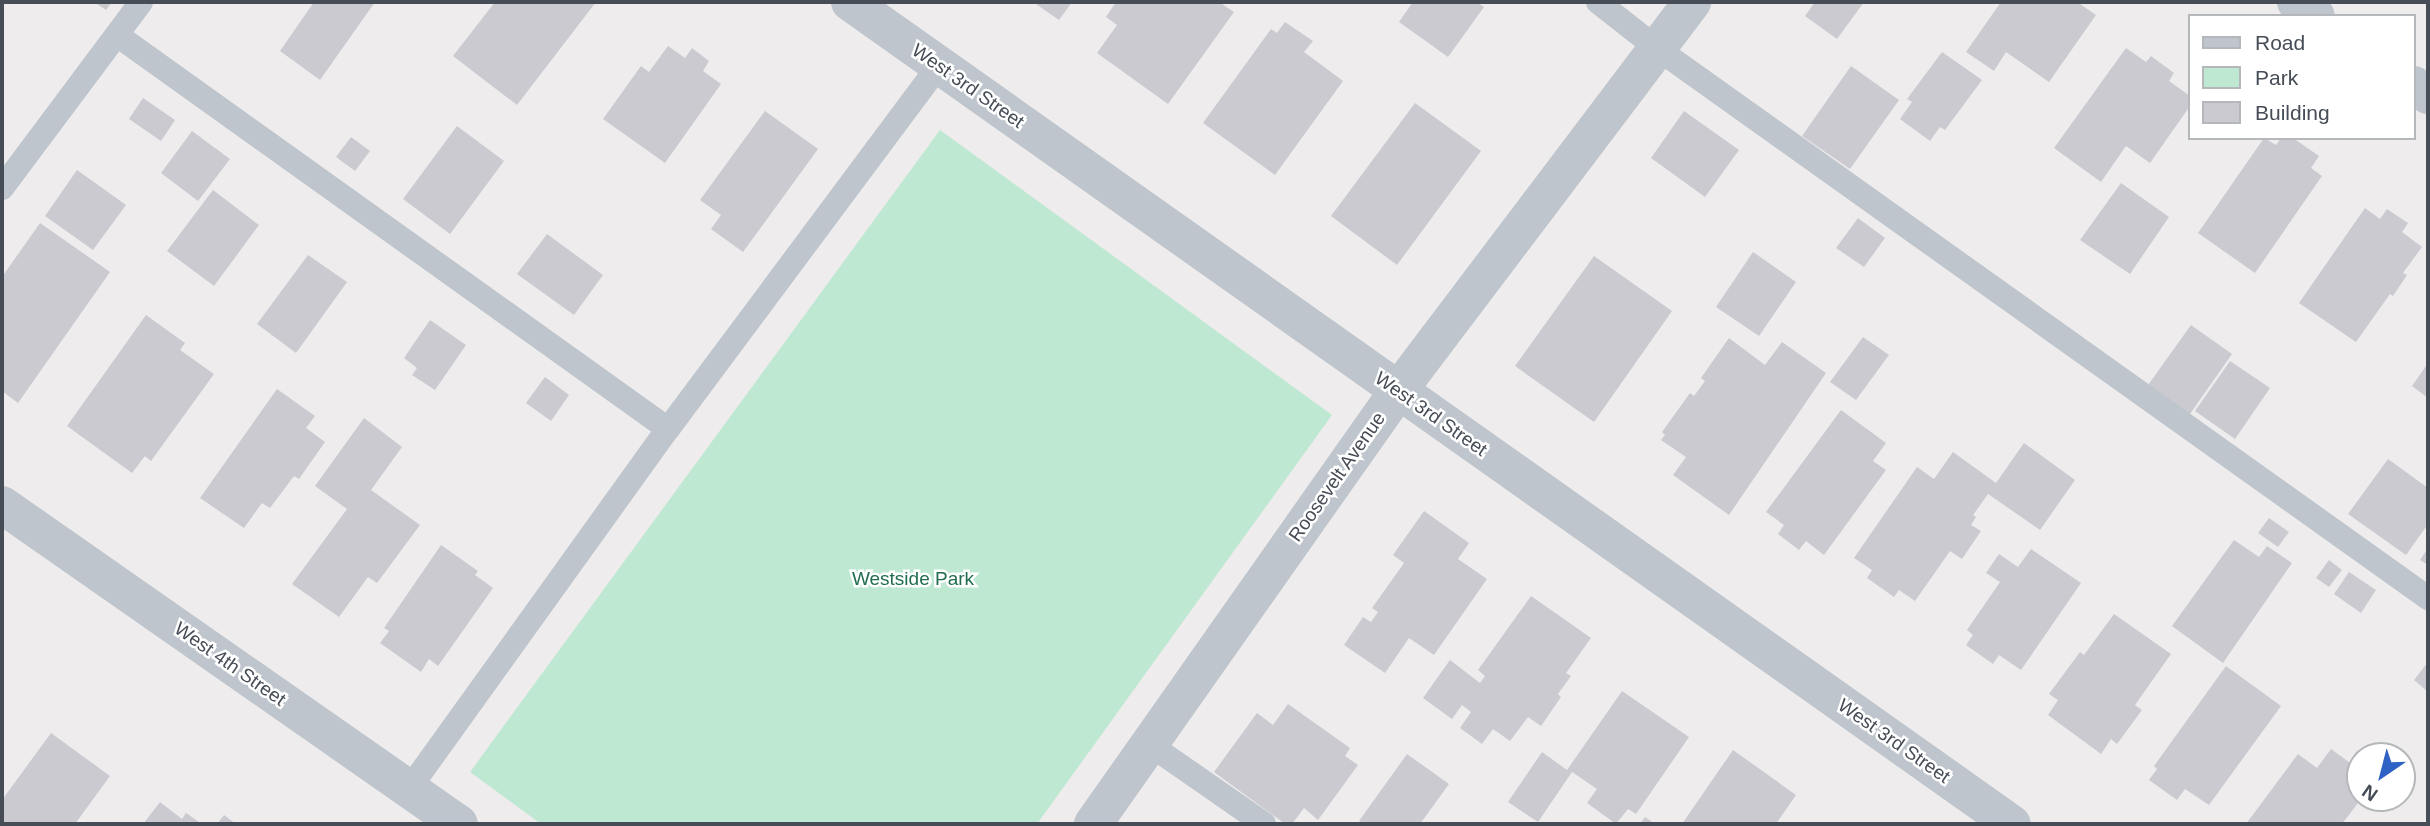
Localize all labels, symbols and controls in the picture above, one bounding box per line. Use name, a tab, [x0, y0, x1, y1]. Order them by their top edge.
legend	[2188, 14, 2416, 140]
text: Road	[2255, 31, 2305, 54]
street label: West 3rd Street	[908, 39, 1028, 133]
text: Park	[2255, 66, 2298, 89]
text: Building	[2255, 101, 2330, 124]
street label: West 3rd Street	[1371, 367, 1491, 461]
street label: Roosevelt Avenue	[1284, 407, 1390, 547]
park label: Westside Park	[852, 568, 974, 590]
street label: West 4th Street	[170, 617, 290, 711]
street label: West 3rd Street	[1834, 694, 1954, 788]
north arrow	[2346, 742, 2416, 812]
text: N	[2358, 780, 2381, 806]

